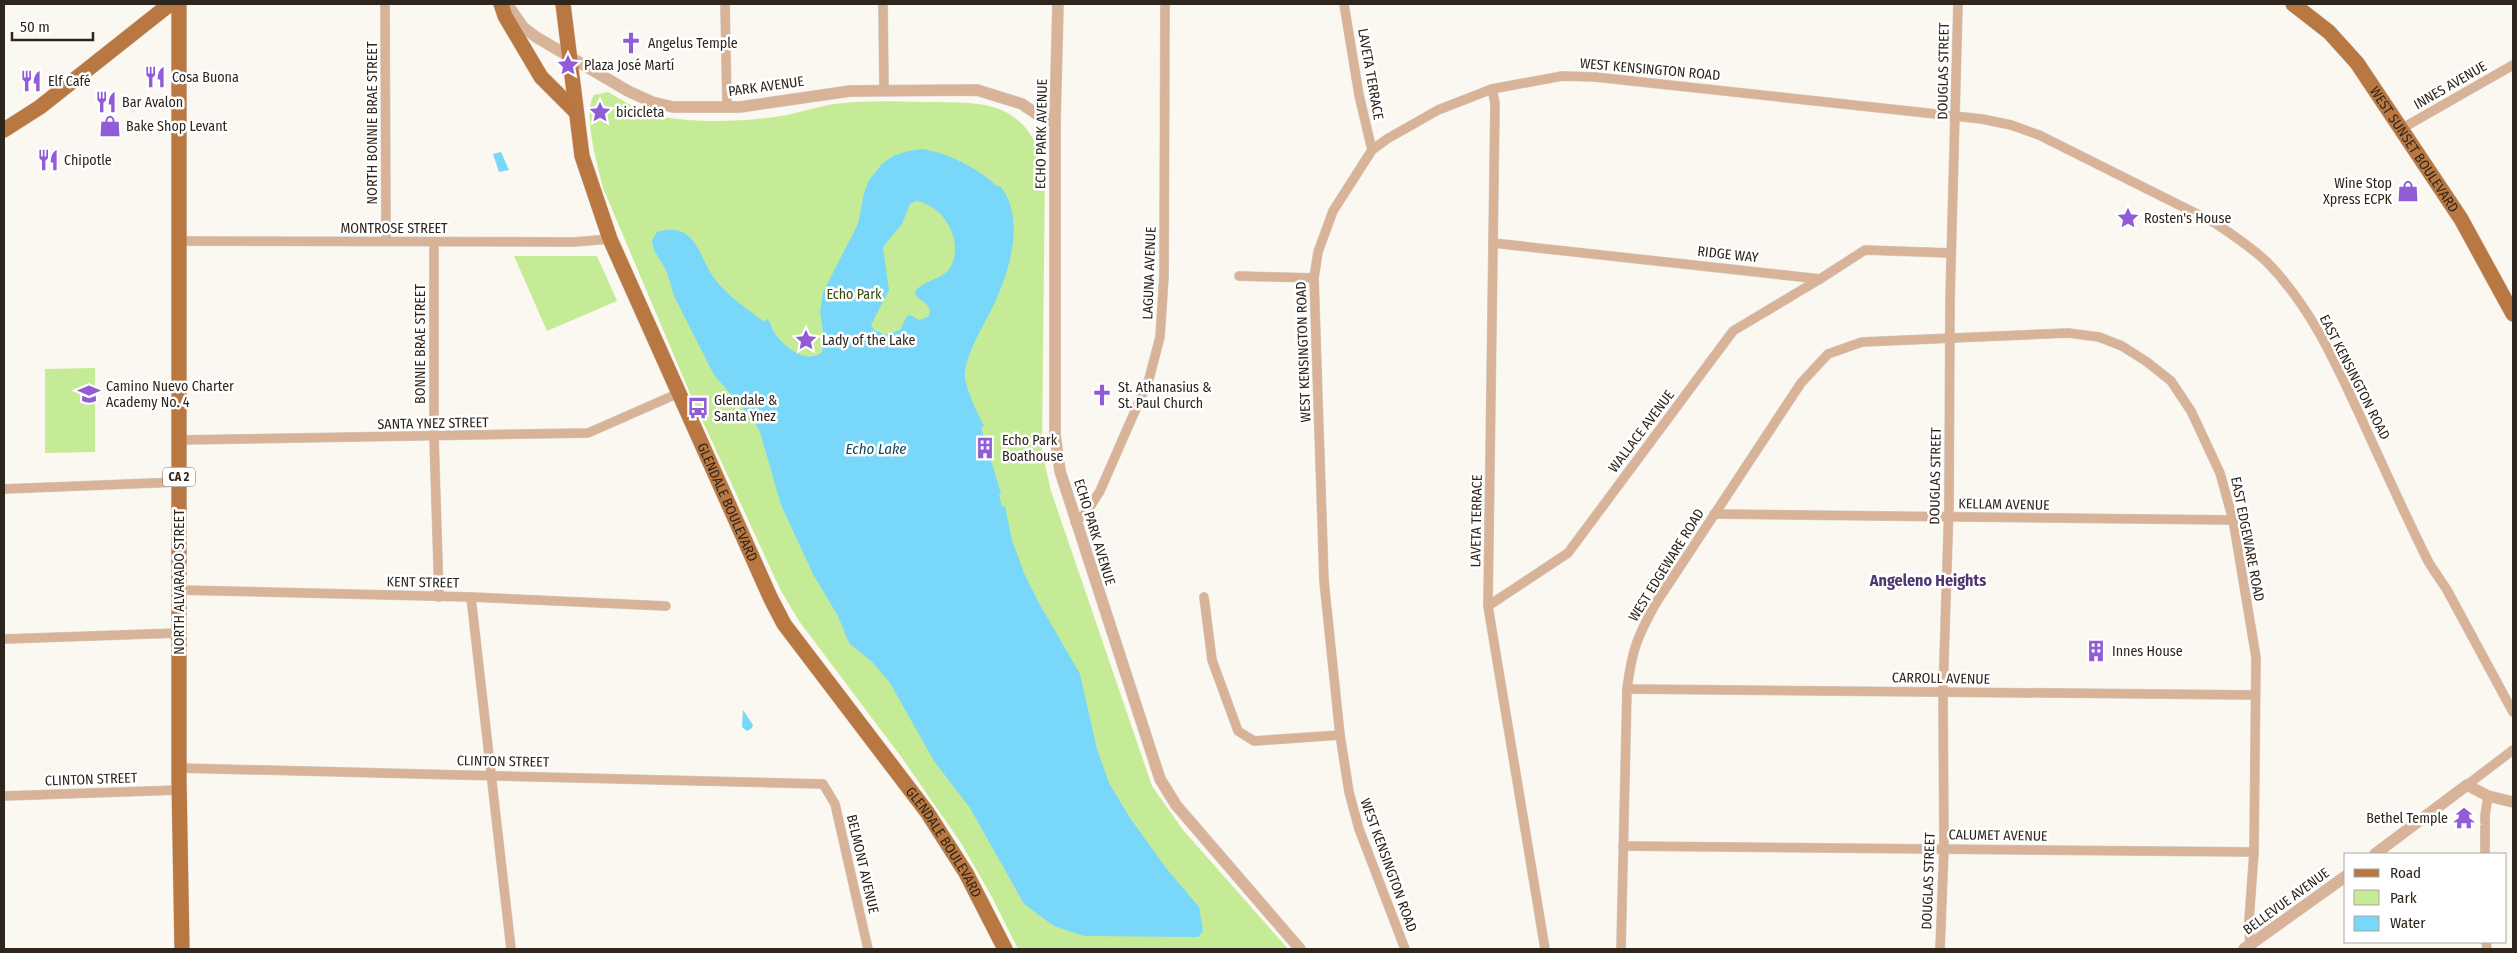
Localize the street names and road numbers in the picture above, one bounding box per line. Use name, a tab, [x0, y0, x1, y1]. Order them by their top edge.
street label: DOUGLAS STREET	[1934, 22, 1953, 120]
street label: LAVETA TERRACE	[1354, 27, 1387, 122]
street label: NORTH BONNIE BRAE STREET	[364, 41, 381, 204]
street label: WEST KENSINGTON ROAD	[1579, 55, 1721, 84]
street label: INNES AVENUE	[2411, 57, 2490, 113]
street label: PARK AVENUE	[727, 73, 805, 100]
street label: ECHO PARK AVENUE	[1032, 78, 1051, 189]
street label: WEST SUNSET BOULEVARD	[2366, 83, 2462, 216]
street label: MONTROSE STREET	[340, 220, 448, 237]
street label: LAGUNA AVENUE	[1139, 226, 1160, 320]
street label: RIDGE WAY	[1697, 243, 1759, 266]
street label: WEST KENSINGTON ROAD	[1293, 281, 1314, 423]
street label: BONNIE BRAE STREET	[412, 284, 429, 404]
street label: EAST KENSINGTON ROAD	[2316, 312, 2393, 443]
street label: WALLACE AVENUE	[1605, 386, 1678, 476]
street label: SANTA YNEZ STREET	[377, 414, 489, 433]
street label: DOUGLAS STREET	[1926, 427, 1945, 525]
street label: GLENDALE BOULEVARD	[693, 440, 761, 564]
road number: CA 2	[163, 468, 195, 487]
street label: LAVETA TERRACE	[1467, 474, 1486, 568]
street label: EAST EDGEWARE ROAD	[2227, 475, 2268, 603]
street label: ECHO PARK AVENUE	[1070, 477, 1119, 588]
street label: KELLAM AVENUE	[1958, 495, 2050, 514]
street label: WEST EDGEWARE ROAD	[1625, 506, 1708, 625]
street label: NORTH ALVARADO STREET	[171, 509, 188, 655]
street label: KENT STREET	[387, 573, 460, 592]
street label: CARROLL AVENUE	[1892, 669, 1991, 688]
street label: CLINTON STREET	[457, 752, 550, 771]
street label: CLINTON STREET	[45, 769, 138, 790]
street label: GLENDALE BOULEVARD	[902, 784, 985, 900]
street label: WEST KENSINGTON ROAD	[1356, 796, 1421, 934]
street label: BELMONT AVENUE	[843, 813, 882, 916]
street label: CALUMET AVENUE	[1948, 826, 2048, 845]
street label: DOUGLAS STREET	[1918, 832, 1939, 930]
street label: BELLEVUE AVENUE	[2240, 864, 2333, 938]

